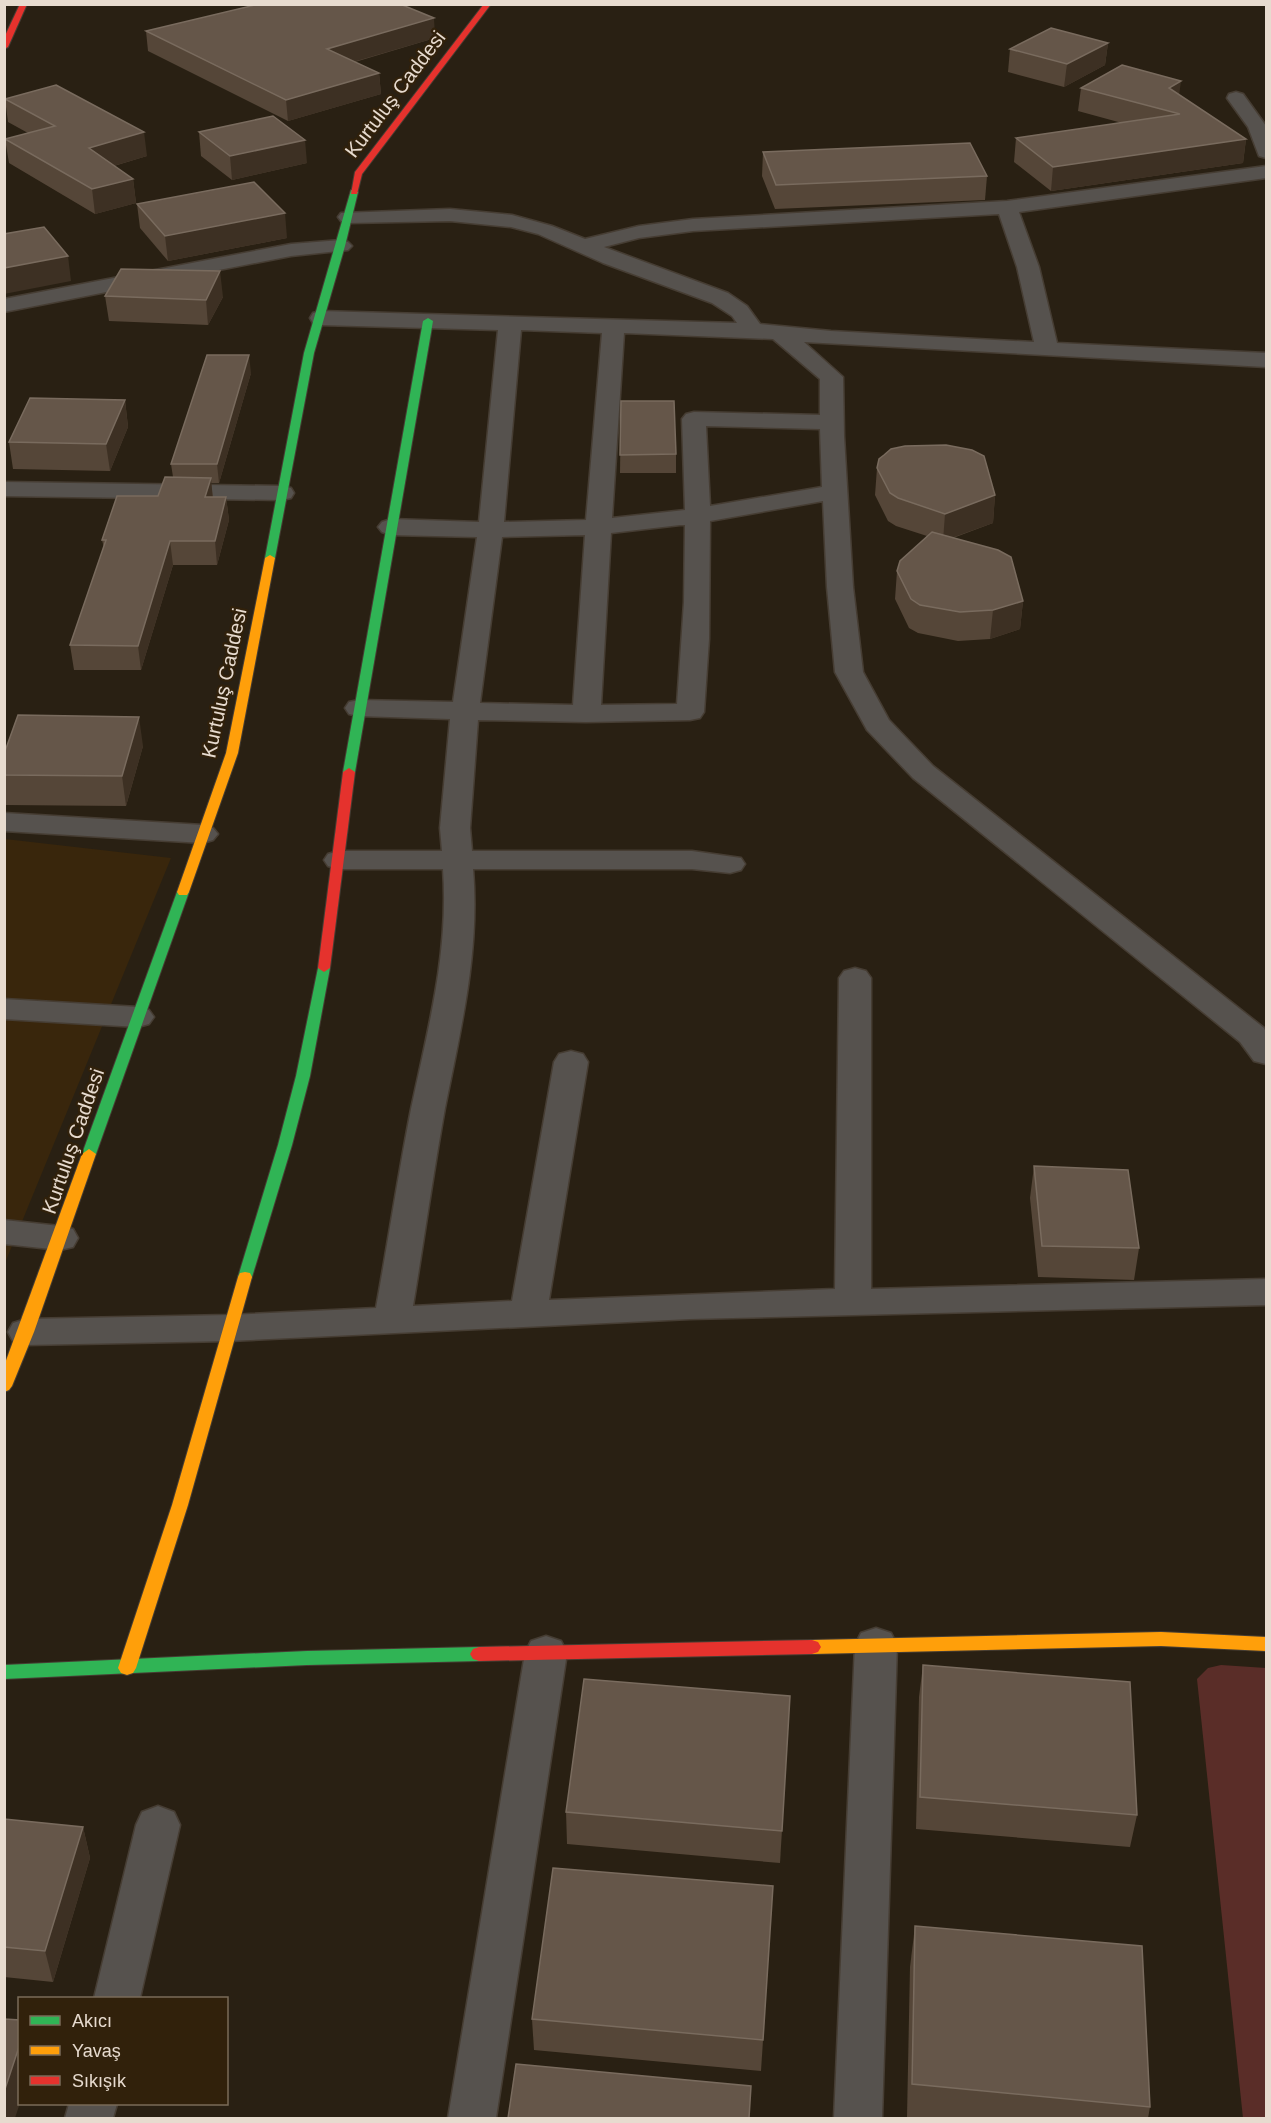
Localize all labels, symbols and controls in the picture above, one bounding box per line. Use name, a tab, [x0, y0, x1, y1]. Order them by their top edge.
street label: Kurtuluş Caddesi	[340, 27, 450, 161]
street label: Kurtuluş Caddesi	[197, 606, 251, 760]
street label: Kurtuluş Caddesi	[38, 1065, 108, 1217]
legend	[18, 1997, 228, 2105]
text: Akıcı	[72, 2011, 112, 2031]
text: Yavaş	[72, 2041, 121, 2061]
text: Sıkışık	[72, 2071, 127, 2091]

